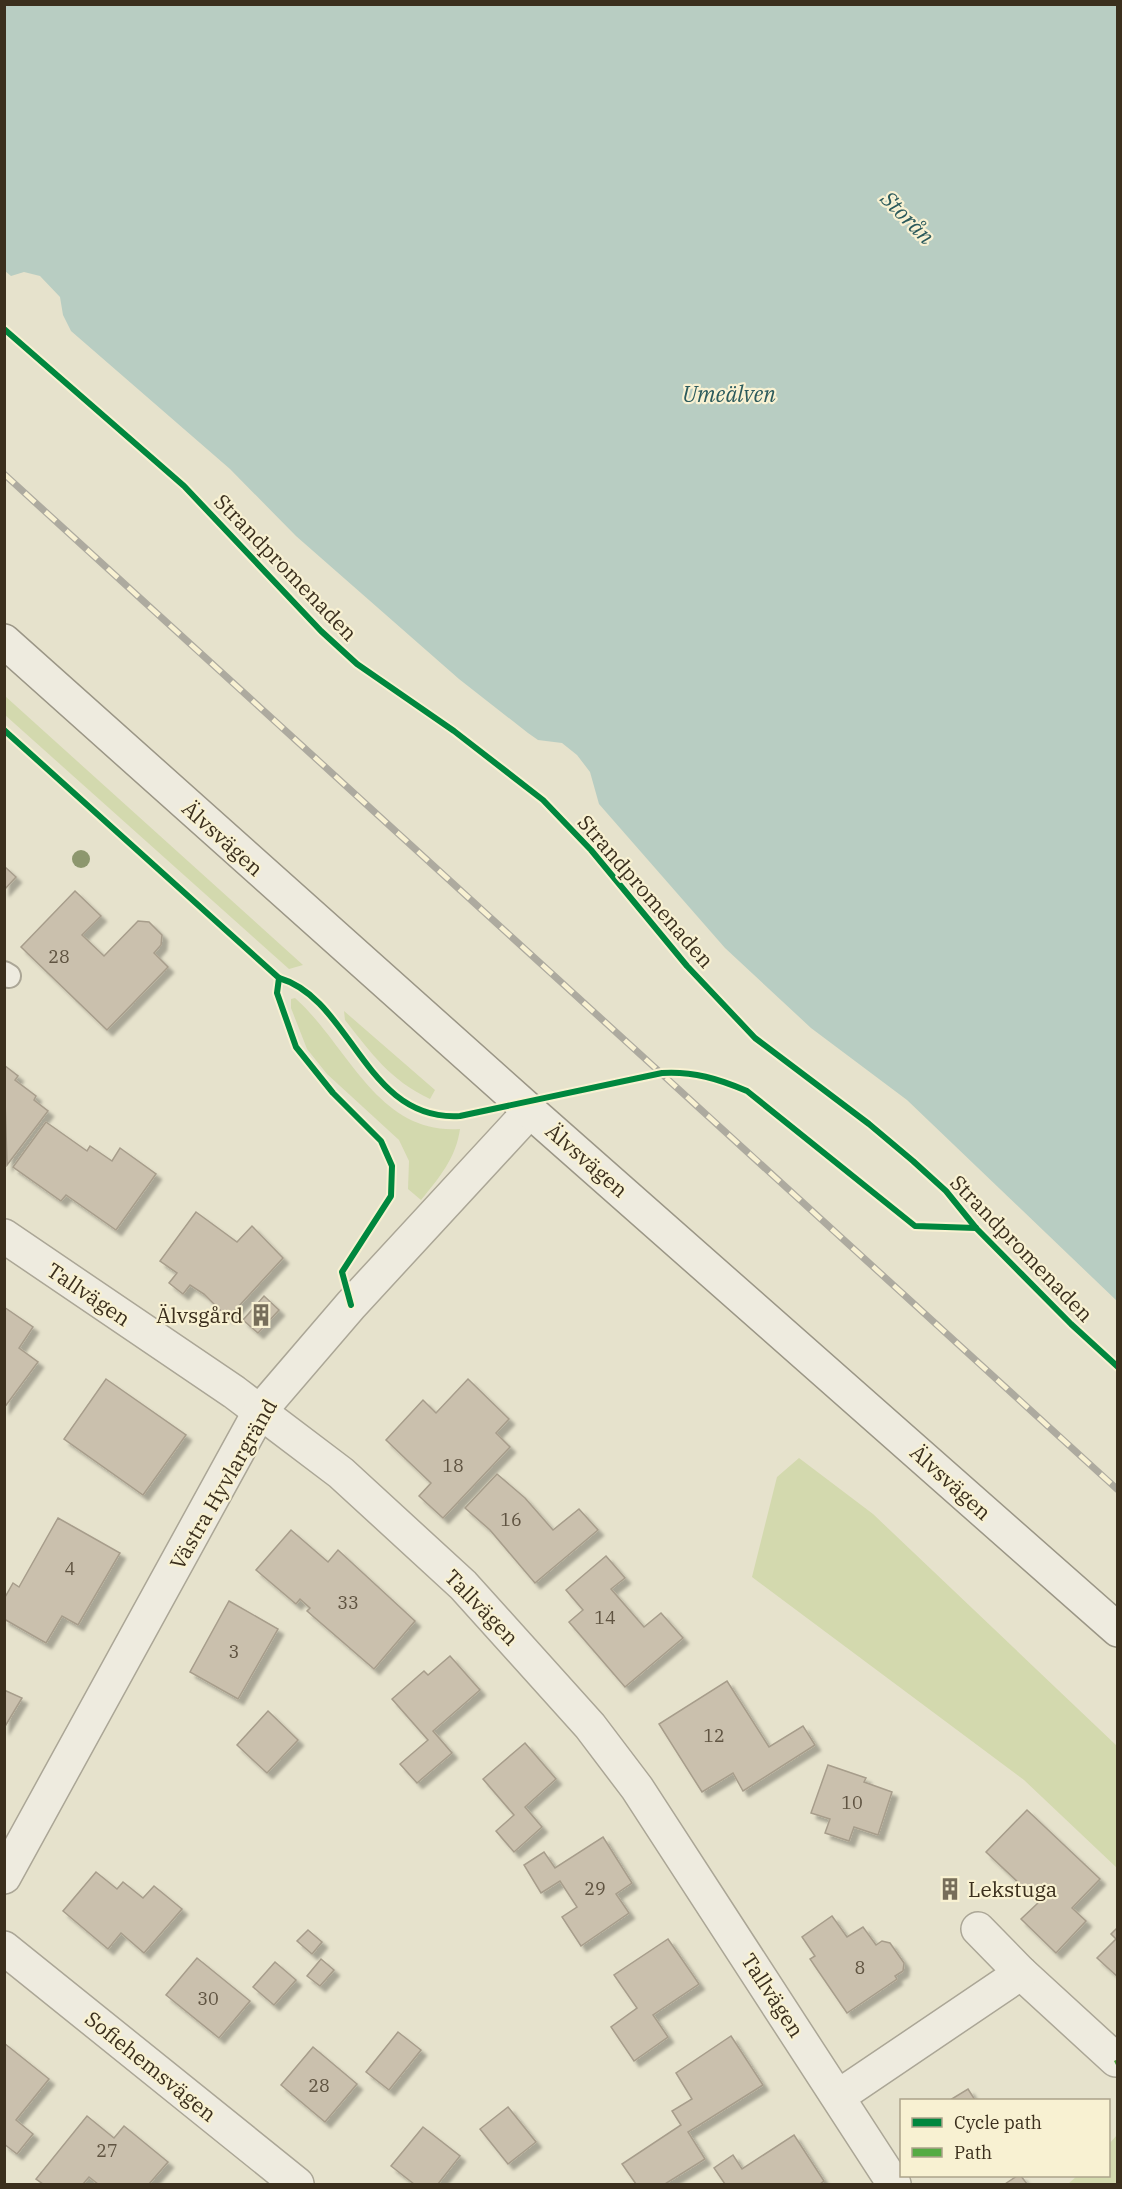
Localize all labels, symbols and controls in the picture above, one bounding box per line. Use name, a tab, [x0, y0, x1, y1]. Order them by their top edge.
water label: Storån	[874, 183, 941, 250]
water label: Umeälven	[682, 379, 776, 408]
street label: Strandpromenaden	[208, 487, 364, 647]
street label: Älvsvägen	[176, 794, 270, 882]
street label: Strandpromenaden	[572, 808, 720, 974]
house number: 28	[48, 945, 70, 968]
street label: Älvsvägen	[540, 1117, 634, 1203]
street label: Strandpromenaden	[944, 1168, 1100, 1328]
street label: Tallvägen	[42, 1256, 136, 1332]
place label: Älvsgård	[156, 1301, 243, 1329]
building icon: Älvsgård	[248, 1302, 274, 1328]
street label: Västra Hyvlargränd	[163, 1394, 283, 1574]
street label: Älvsvägen	[904, 1438, 998, 1526]
house number: 18	[442, 1454, 464, 1477]
house number: 16	[500, 1508, 522, 1531]
house number: 4	[65, 1557, 75, 1580]
street label: Tallvägen	[439, 1563, 525, 1651]
house number: 33	[337, 1591, 359, 1614]
house number: 14	[594, 1606, 616, 1629]
house number: 3	[229, 1640, 239, 1663]
house number: 12	[703, 1724, 725, 1747]
house number: 10	[841, 1791, 863, 1814]
place label: Lekstuga	[968, 1875, 1057, 1903]
building icon: Lekstuga	[937, 1876, 963, 1902]
house number: 29	[584, 1877, 606, 1900]
street label: Tallvägen	[735, 1947, 811, 2043]
house number: 8	[855, 1956, 865, 1979]
house number: 30	[197, 1987, 219, 2010]
street label: Sofiehemsvägen	[79, 2004, 223, 2128]
house number: 28	[308, 2074, 330, 2097]
legend	[900, 2099, 1110, 2177]
text: Cycle path	[954, 2111, 1042, 2134]
house number: 27	[96, 2139, 118, 2162]
text: Path	[954, 2141, 992, 2164]

